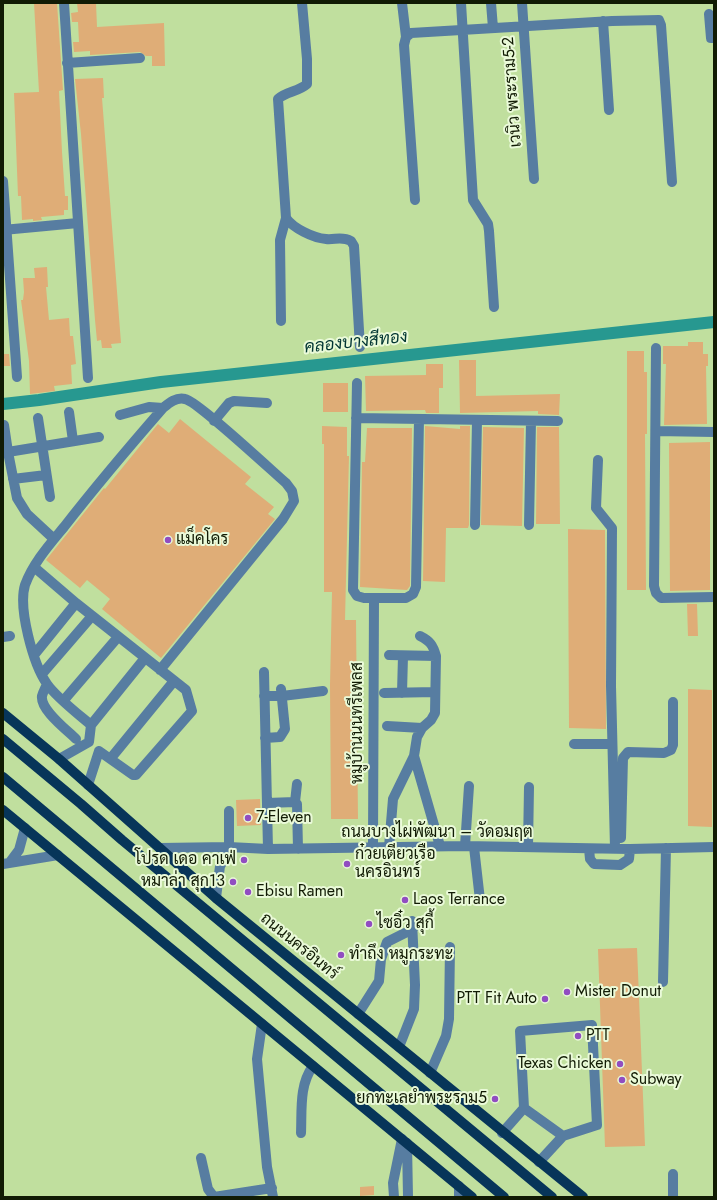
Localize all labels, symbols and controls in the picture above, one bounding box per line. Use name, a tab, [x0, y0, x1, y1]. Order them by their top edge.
street label: เวนิว พระราม5-2	[500, 36, 526, 148]
water label: คลองบางสีทอง	[303, 327, 409, 359]
place label: แม็คโคร	[176, 530, 228, 550]
marker: แม็คโคร	[163, 535, 173, 545]
street label: หมู่บ้านนนทรีเพลส	[348, 662, 368, 784]
place label: 7-Eleven	[256, 808, 312, 828]
marker: 7-Eleven	[243, 813, 253, 823]
street label: ถนนบางไผ่พัฒนา – วัดอมฤต	[341, 823, 533, 843]
place label: ก๋วยเตียวเรือ นครอินทร์	[355, 845, 436, 883]
place label: โปรด เดอ คาเฟ่	[135, 850, 236, 870]
marker: โปรด เดอ คาเฟ่	[239, 855, 249, 865]
marker: ก๋วยเตียวเรือ นครอินทร์	[342, 859, 352, 869]
place label: หมาล่า สุก13	[141, 872, 225, 892]
marker: หมาล่า สุก13	[228, 877, 238, 887]
place label: Ebisu Ramen	[256, 882, 344, 902]
marker: Ebisu Ramen	[243, 887, 253, 897]
place label: Laos Terrance	[413, 890, 505, 910]
marker: Laos Terrance	[400, 895, 410, 905]
street label: ถนนนครอินทร์	[256, 910, 342, 984]
place label: ไซอิ๋ว สุกี้	[377, 914, 434, 934]
marker: ไซอิ๋ว สุกี้	[364, 919, 374, 929]
place label: ทำถึง หมูกระทะ	[349, 945, 453, 965]
marker: ทำถึง หมูกระทะ	[336, 950, 346, 960]
place label: Mister Donut	[575, 982, 661, 1002]
marker: Mister Donut	[562, 987, 572, 997]
place label: PTT Fit Auto	[457, 989, 537, 1009]
marker: PTT Fit Auto	[540, 994, 550, 1004]
place label: PTT	[586, 1026, 610, 1046]
marker: PTT	[573, 1031, 583, 1041]
place label: Texas Chicken	[518, 1054, 612, 1074]
marker: Texas Chicken	[615, 1059, 625, 1069]
place label: Subway	[630, 1070, 682, 1090]
marker: Subway	[617, 1075, 627, 1085]
place label: ยกทะเลยำพระราม5	[356, 1089, 487, 1109]
marker: ยกทะเลยำพระราม5	[490, 1094, 500, 1104]

